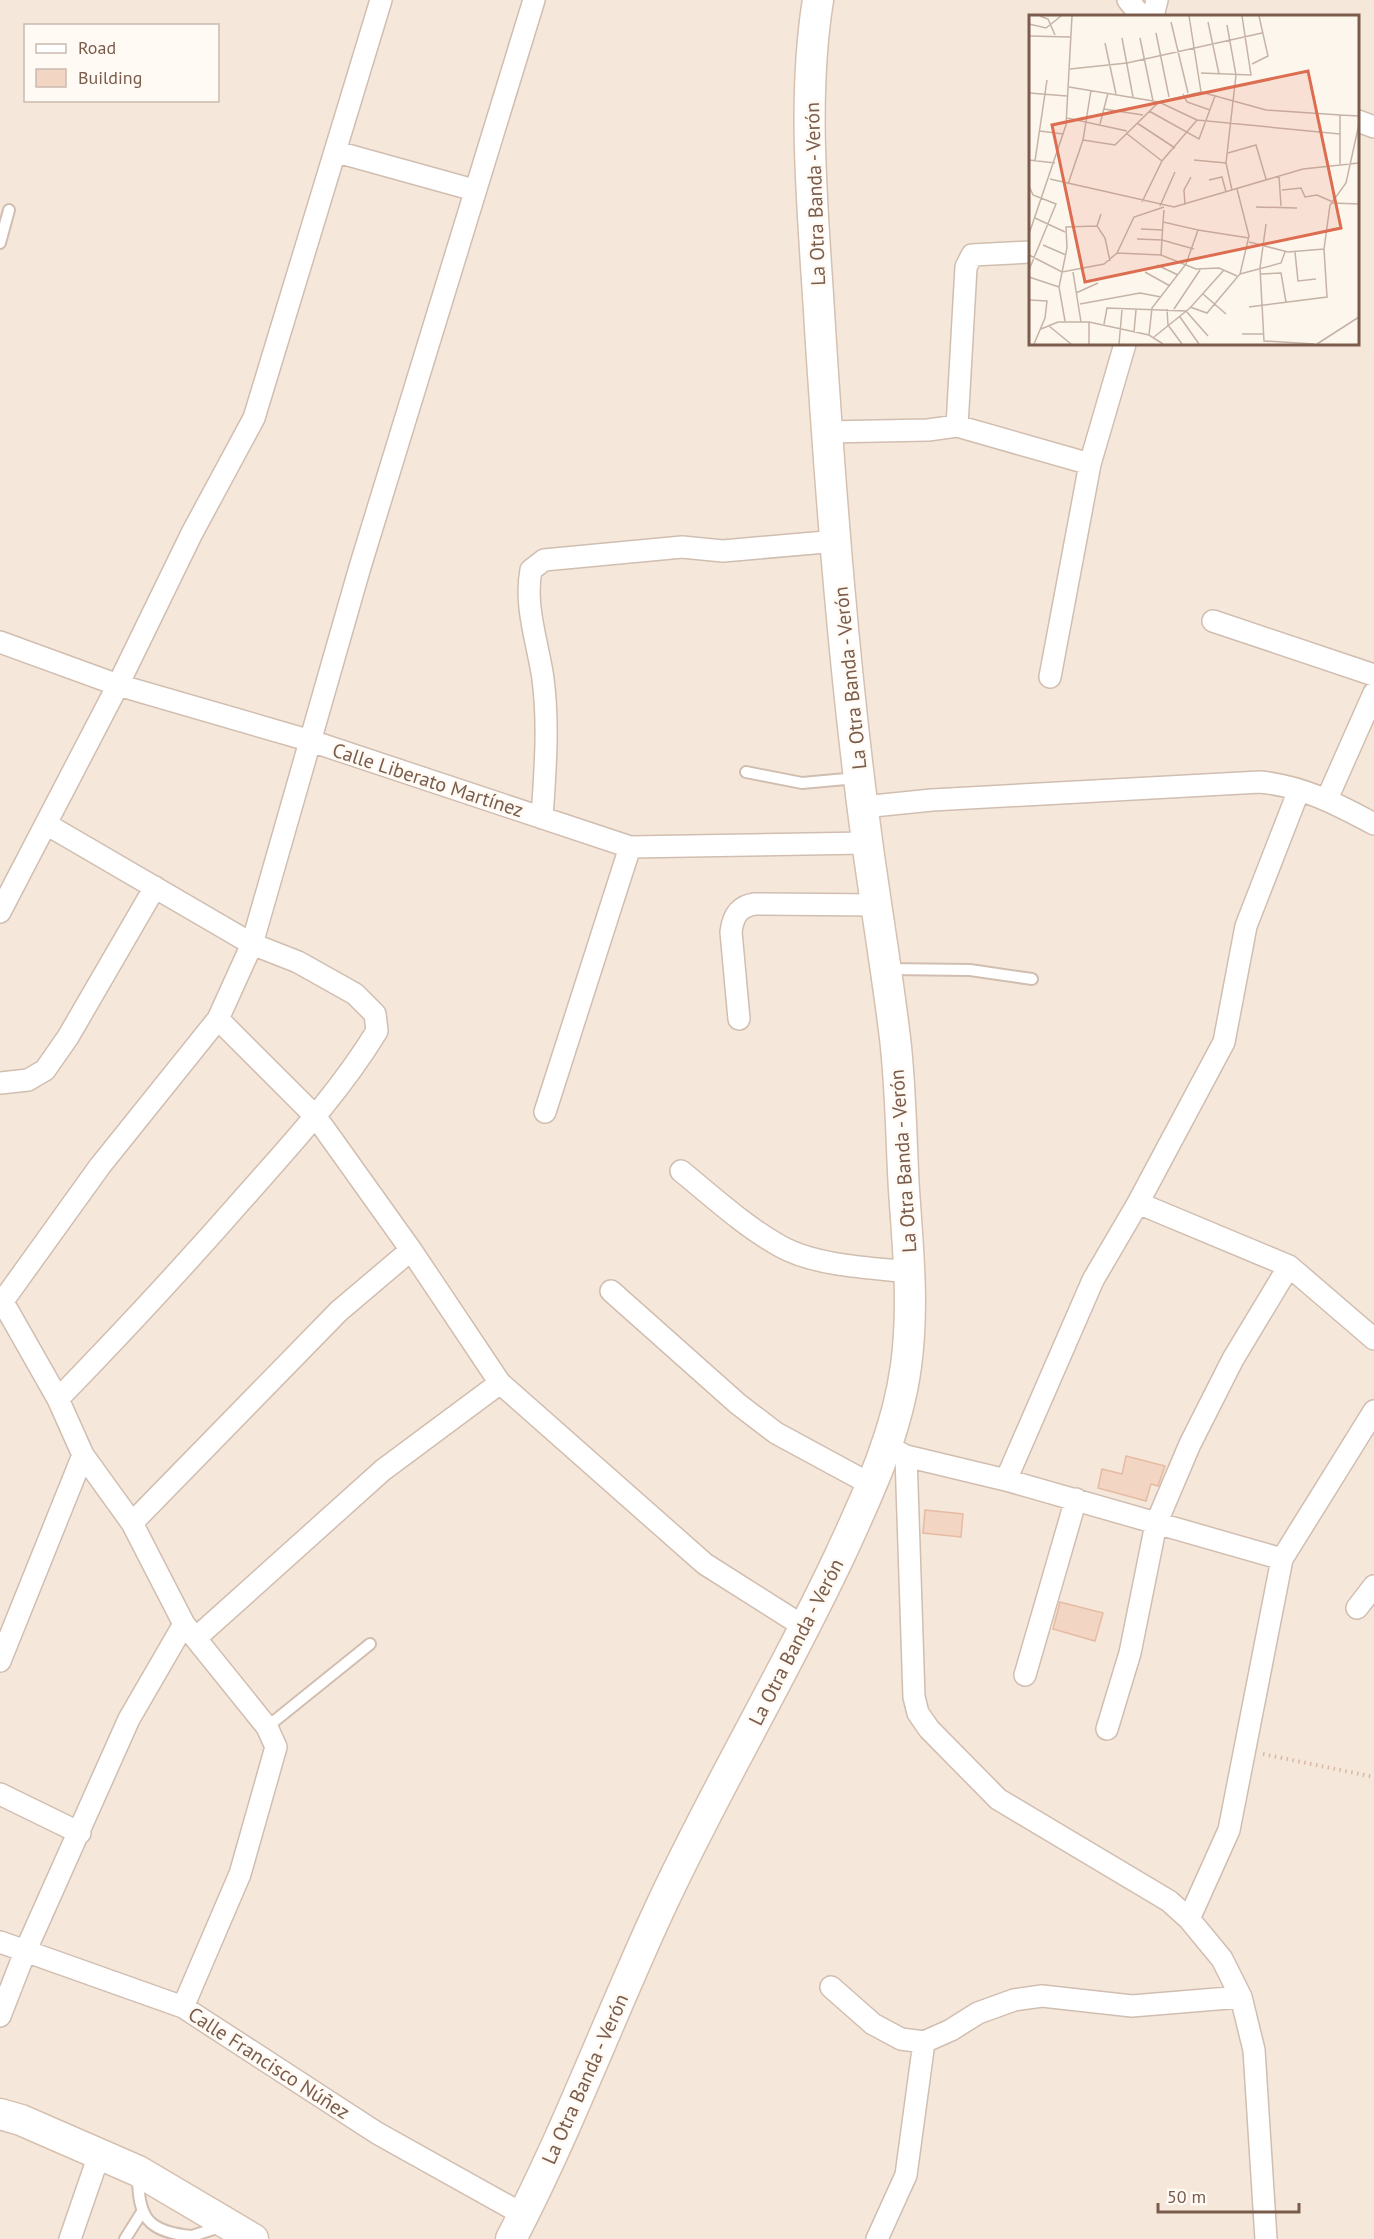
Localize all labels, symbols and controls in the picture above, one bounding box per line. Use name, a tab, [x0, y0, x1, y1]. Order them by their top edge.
inset map	[1029, 15, 1359, 345]
legend	[24, 24, 219, 102]
text: Road	[78, 36, 116, 59]
text: Building	[78, 66, 142, 89]
street label: La Otra Banda - Verón	[799, 102, 831, 286]
street label: La Otra Banda - Verón	[827, 585, 873, 771]
street label: Calle Liberato Martínez	[329, 737, 527, 823]
street label: La Otra Banda - Verón	[884, 1068, 922, 1254]
street label: La Otra Banda - Verón	[743, 1554, 849, 1730]
street label: La Otra Banda - Verón	[536, 1990, 634, 2168]
street label: Calle Francisco Núñez	[183, 2001, 355, 2125]
scale bar	[1158, 2176, 1299, 2214]
text: 50 m	[1167, 2185, 1206, 2208]

